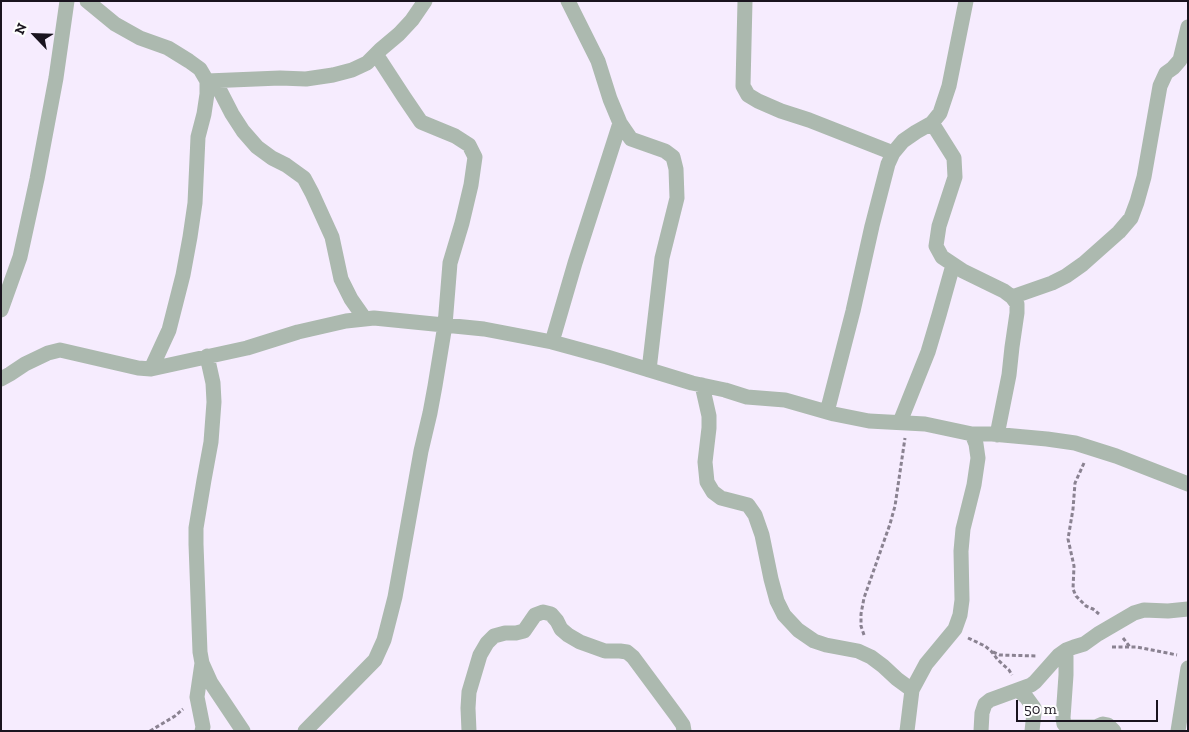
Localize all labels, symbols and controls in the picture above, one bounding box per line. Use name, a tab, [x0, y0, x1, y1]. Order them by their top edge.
north arrow	[10, 10, 60, 60]
text: N	[11, 20, 31, 37]
scale bar	[1019, 690, 1162, 722]
text: 50 m	[1024, 700, 1057, 718]

